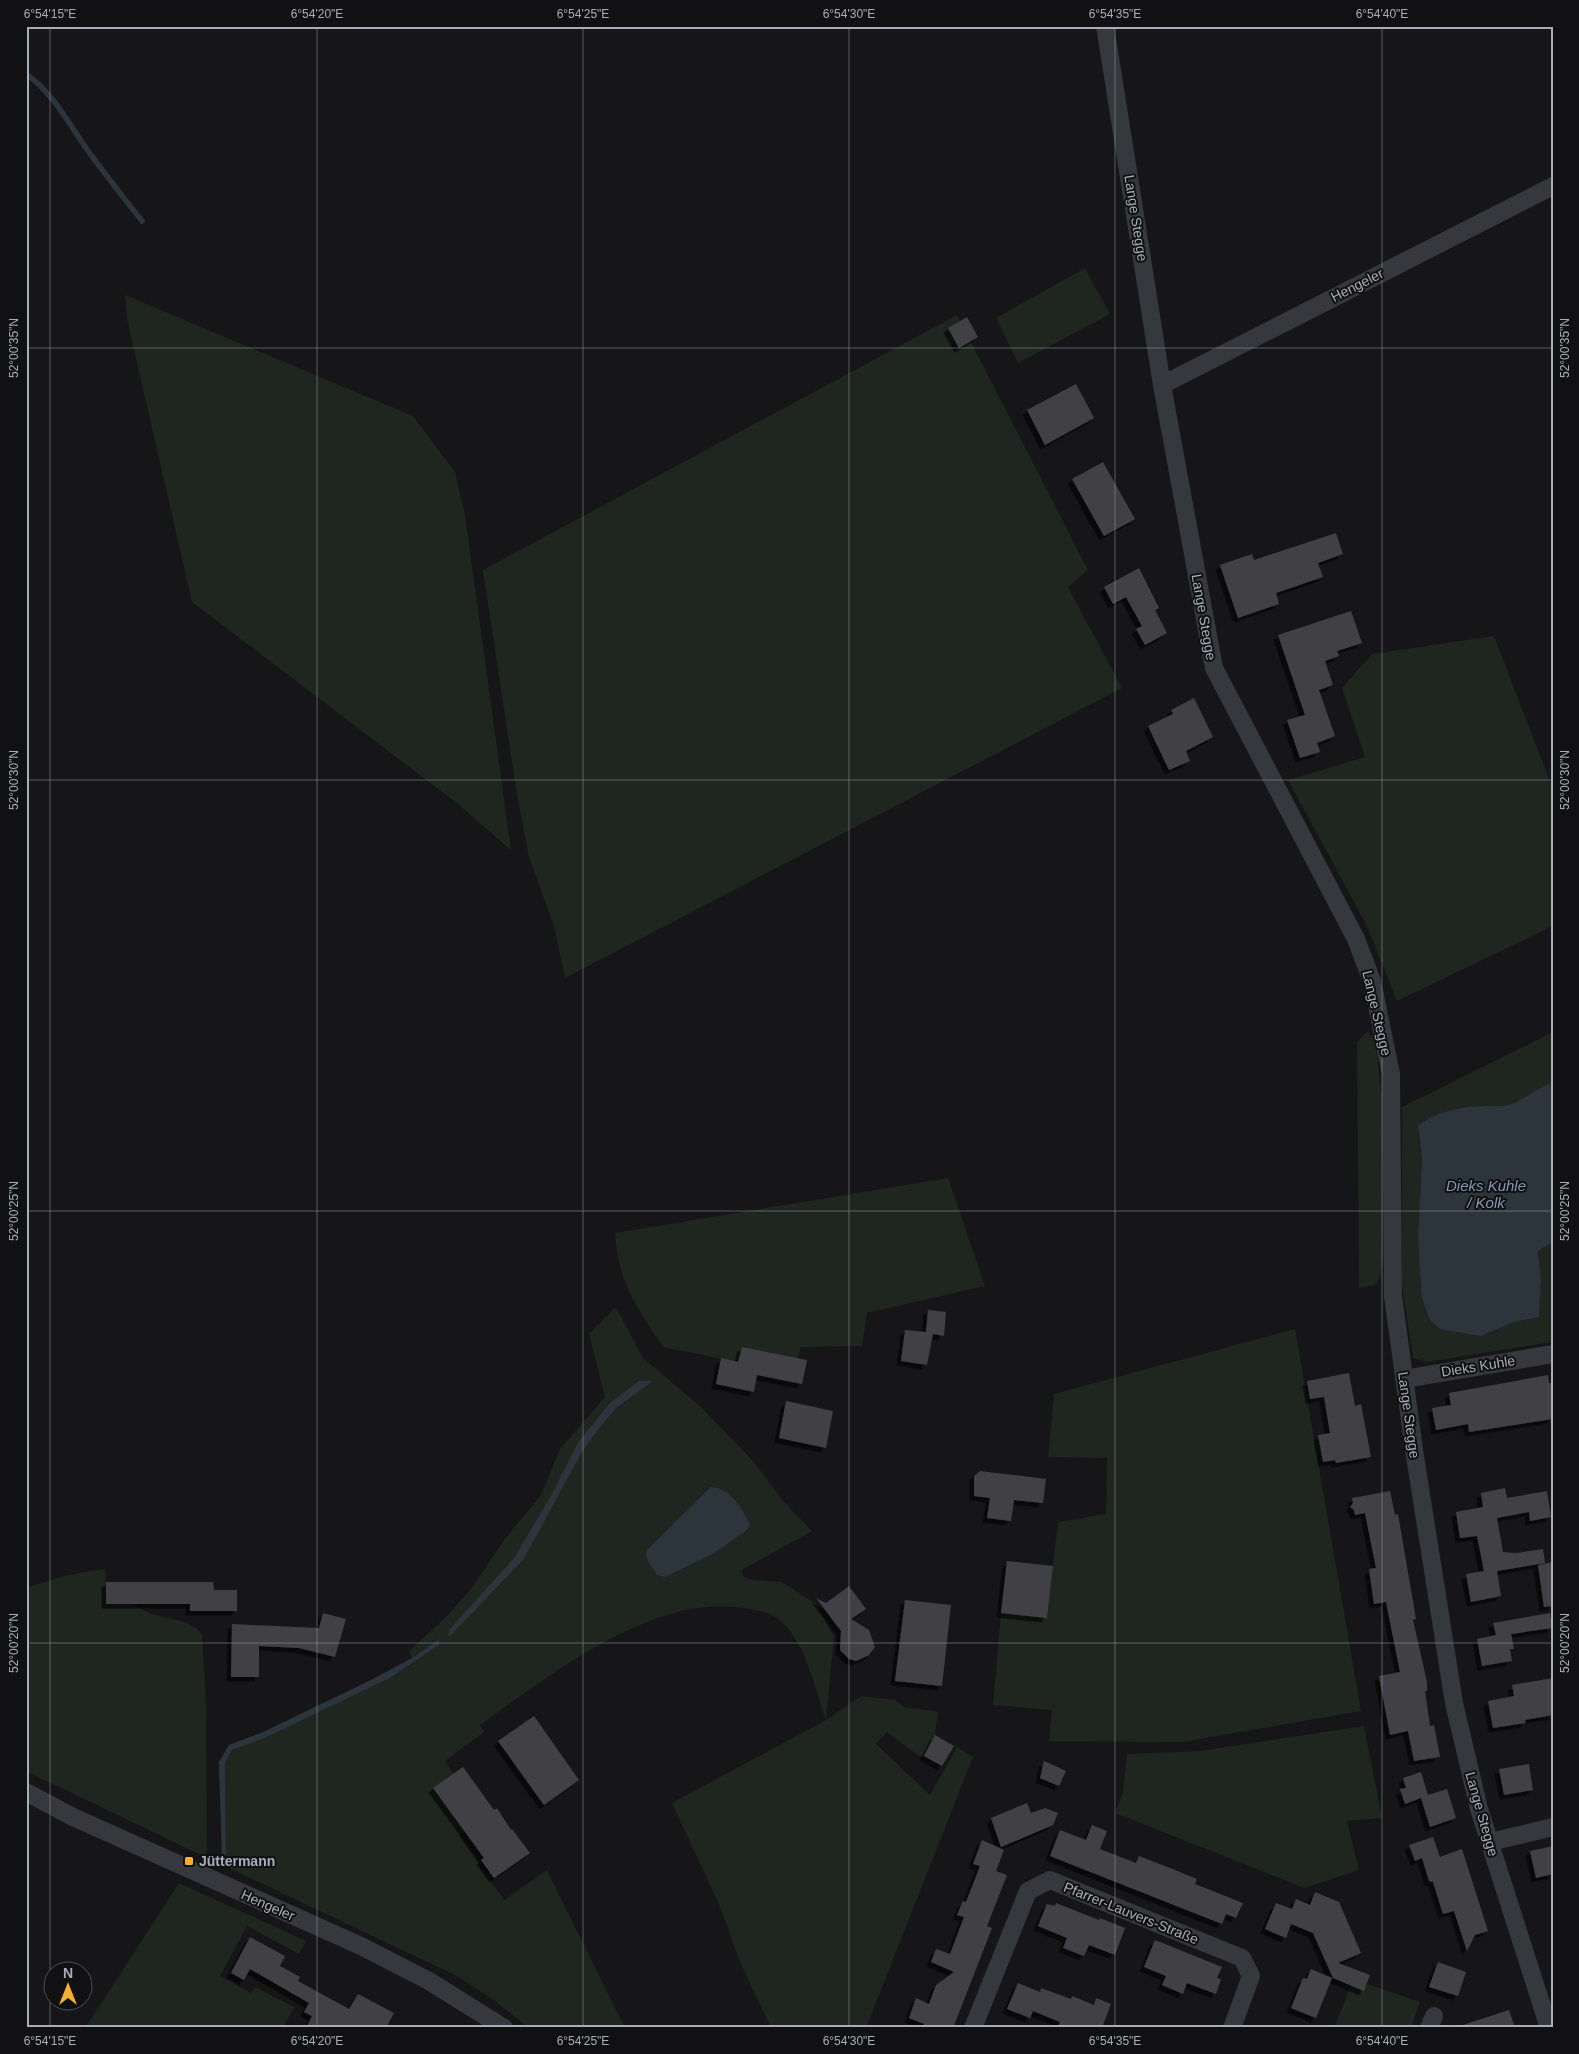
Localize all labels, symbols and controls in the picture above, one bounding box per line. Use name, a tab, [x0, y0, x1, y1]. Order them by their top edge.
text: 6°54'15"E	[24, 7, 76, 21]
text: 6°54'20"E	[291, 7, 343, 21]
text: 6°54'25"E	[557, 7, 609, 21]
text: 6°54'30"E	[823, 7, 875, 21]
text: 6°54'35"E	[1089, 7, 1141, 21]
text: 6°54'40"E	[1356, 7, 1408, 21]
street label: Lange Stegge	[1121, 174, 1151, 263]
street label: Hengeler	[1328, 265, 1386, 305]
text: 52°00'35"N	[7, 318, 21, 378]
text: 52°00'35"N	[1558, 318, 1572, 378]
street label: Lange Stegge	[1189, 573, 1219, 662]
text: 52°00'30"N	[7, 750, 21, 810]
text: 52°00'30"N	[1558, 750, 1572, 810]
street label: Lange Stegge	[1359, 969, 1395, 1057]
water label: Dieks Kuhle / Kolk	[1446, 1177, 1526, 1211]
text: 52°00'25"N	[7, 1181, 21, 1241]
text: 52°00'25"N	[1558, 1181, 1572, 1241]
street label: Dieks Kuhle	[1440, 1352, 1516, 1380]
street label: Lange Stegge	[1395, 1371, 1423, 1459]
text: 52°00'20"N	[7, 1613, 21, 1673]
text: 52°00'20"N	[1558, 1613, 1572, 1673]
street label: Lange Stegge	[1462, 1770, 1502, 1858]
place label: Jüttermann	[199, 1853, 275, 1869]
marker: Jüttermann	[183, 1855, 195, 1867]
street label: Pfarrer-Lauvers-Straße	[1061, 1879, 1201, 1947]
street label: Hengeler	[239, 1886, 298, 1924]
north arrow	[42, 1962, 92, 2012]
text: N	[63, 1965, 73, 1981]
text: 6°54'15"E	[24, 2034, 76, 2048]
text: 6°54'20"E	[291, 2034, 343, 2048]
text: 6°54'25"E	[557, 2034, 609, 2048]
text: 6°54'30"E	[823, 2034, 875, 2048]
text: 6°54'35"E	[1089, 2034, 1141, 2048]
text: 6°54'40"E	[1356, 2034, 1408, 2048]

